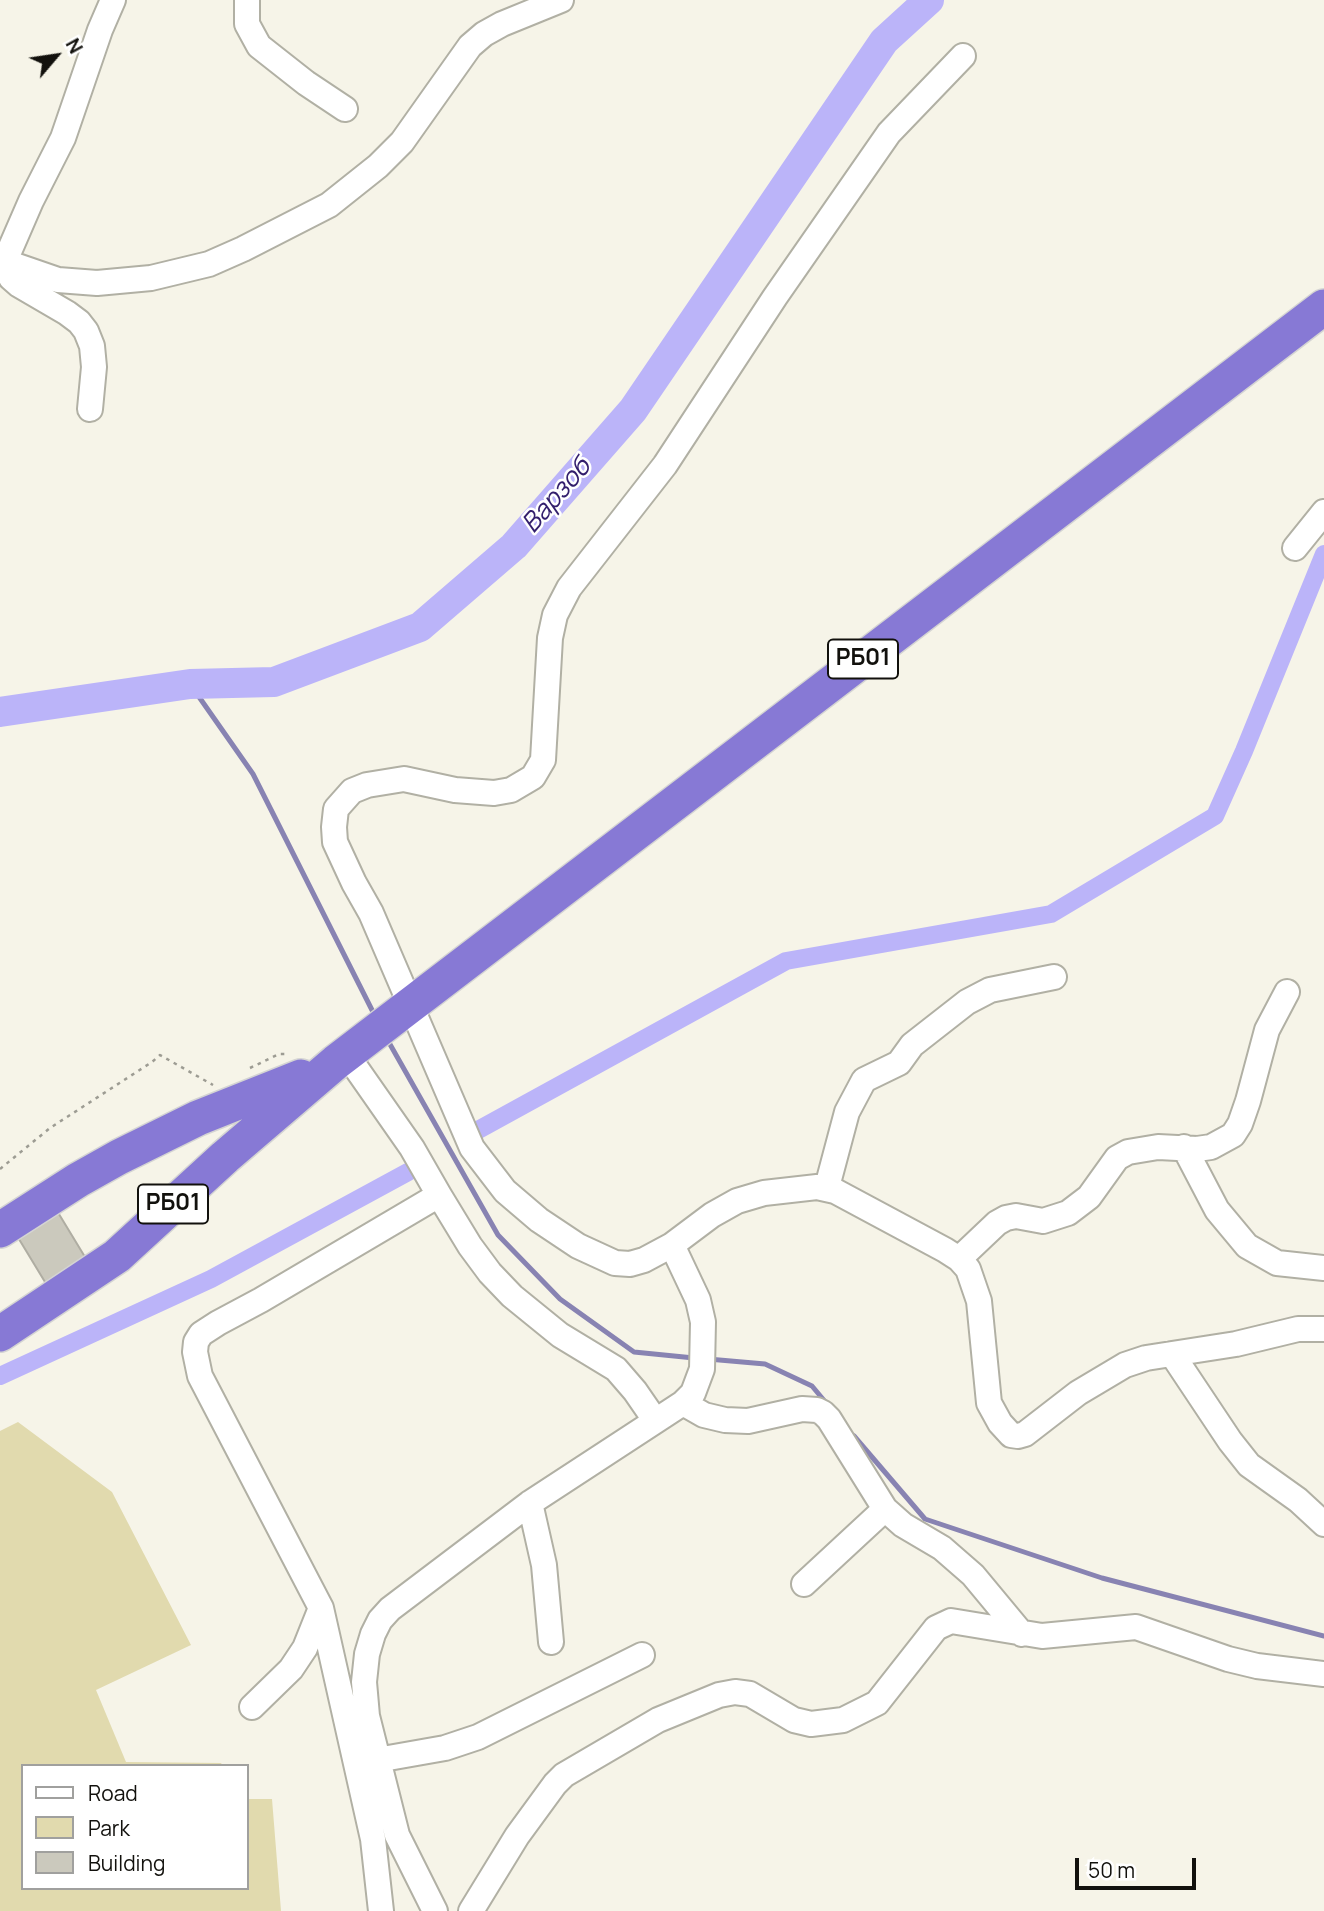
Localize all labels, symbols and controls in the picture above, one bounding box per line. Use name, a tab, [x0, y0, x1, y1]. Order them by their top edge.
north arrow	[21, 21, 91, 91]
text: N	[60, 34, 89, 58]
water label: Варзоб	[516, 452, 598, 540]
road number: РБ01	[828, 639, 898, 678]
road number: РБ01	[138, 1184, 208, 1224]
legend	[21, 1764, 248, 1890]
text: Road	[88, 1779, 138, 1807]
text: Park	[88, 1814, 130, 1842]
scale bar	[1079, 1844, 1200, 1888]
text: Building	[88, 1849, 165, 1877]
text: 50 m	[1088, 1856, 1135, 1884]

